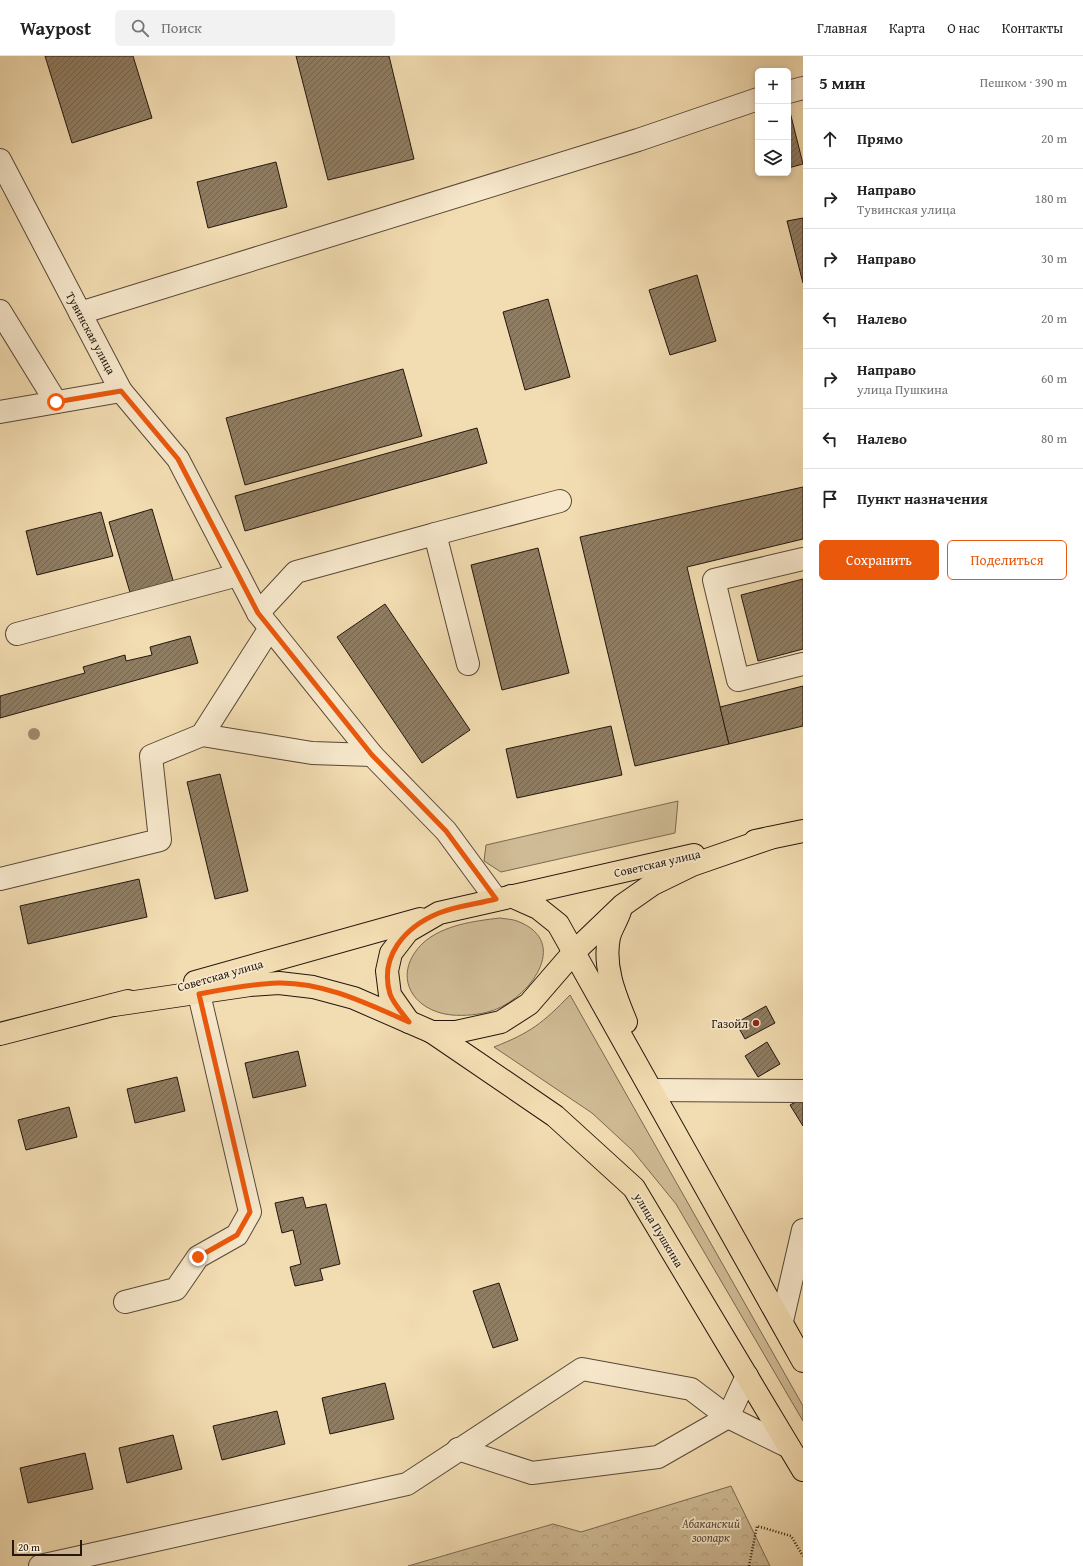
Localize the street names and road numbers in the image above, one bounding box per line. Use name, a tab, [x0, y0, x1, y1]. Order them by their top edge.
street label: Тувинская улица	[62, 289, 120, 378]
street label: Советская улица	[612, 845, 702, 881]
street label: Советская улица	[175, 955, 265, 995]
street label: улица Пушкина	[630, 1189, 688, 1271]

